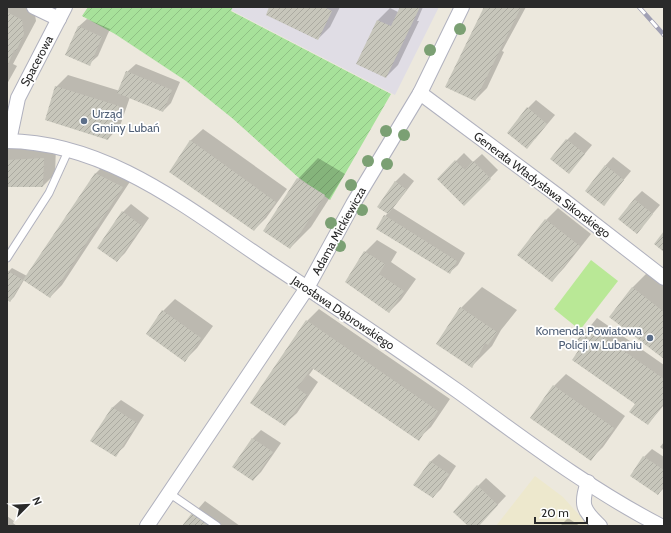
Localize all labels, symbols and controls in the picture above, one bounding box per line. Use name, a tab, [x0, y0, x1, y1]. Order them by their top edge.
street label: Spacerowa	[17, 33, 56, 89]
place label: Urząd Gminy Lubań	[92, 106, 160, 135]
marker: Urząd Gminy Lubań	[79, 116, 89, 126]
street label: Generała Władysława Sikorskiego	[471, 128, 614, 241]
street label: Adama Mickiewicza	[308, 184, 369, 277]
street label: Jarosława Dąbrowskiego	[288, 272, 398, 353]
place label: Komenda Powiatowa Policji w Lubaniu	[535, 323, 642, 352]
marker: Komenda Powiatowa Policji w Lubaniu	[645, 333, 655, 343]
north arrow	[8, 485, 48, 525]
text: N	[29, 495, 45, 507]
scale bar	[535, 499, 587, 525]
text: 20 m	[541, 505, 569, 520]

